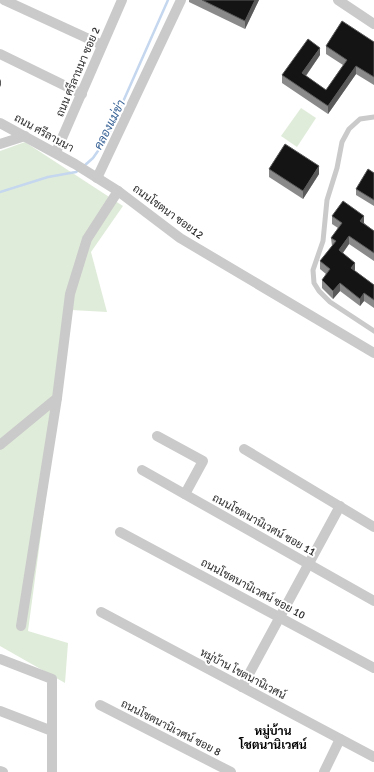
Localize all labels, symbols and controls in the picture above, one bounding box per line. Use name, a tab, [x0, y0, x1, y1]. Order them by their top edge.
street label: ถนน ศรีลานนา ซอย 2	[51, 24, 103, 119]
water label: คลองแม่ข่า	[91, 97, 129, 152]
street label: ถนน ศรีลานนา	[12, 110, 77, 155]
street label: ถนนโชตนา ซอย12	[130, 180, 207, 242]
street label: ถนนโชตนานิเวศน์ ซอย 11	[210, 489, 319, 559]
street label: ถนนโชตนานิเวศน์ ซอย 10	[199, 554, 308, 622]
street label: หมู่บ้าน โชตนานิเวศน์	[197, 644, 289, 703]
street label: ถนนโชตนานิเวศน์ ซอย 8	[119, 695, 224, 759]
district label: หมู่บ้าน โชตนานิเวศน์	[238, 723, 308, 753]

